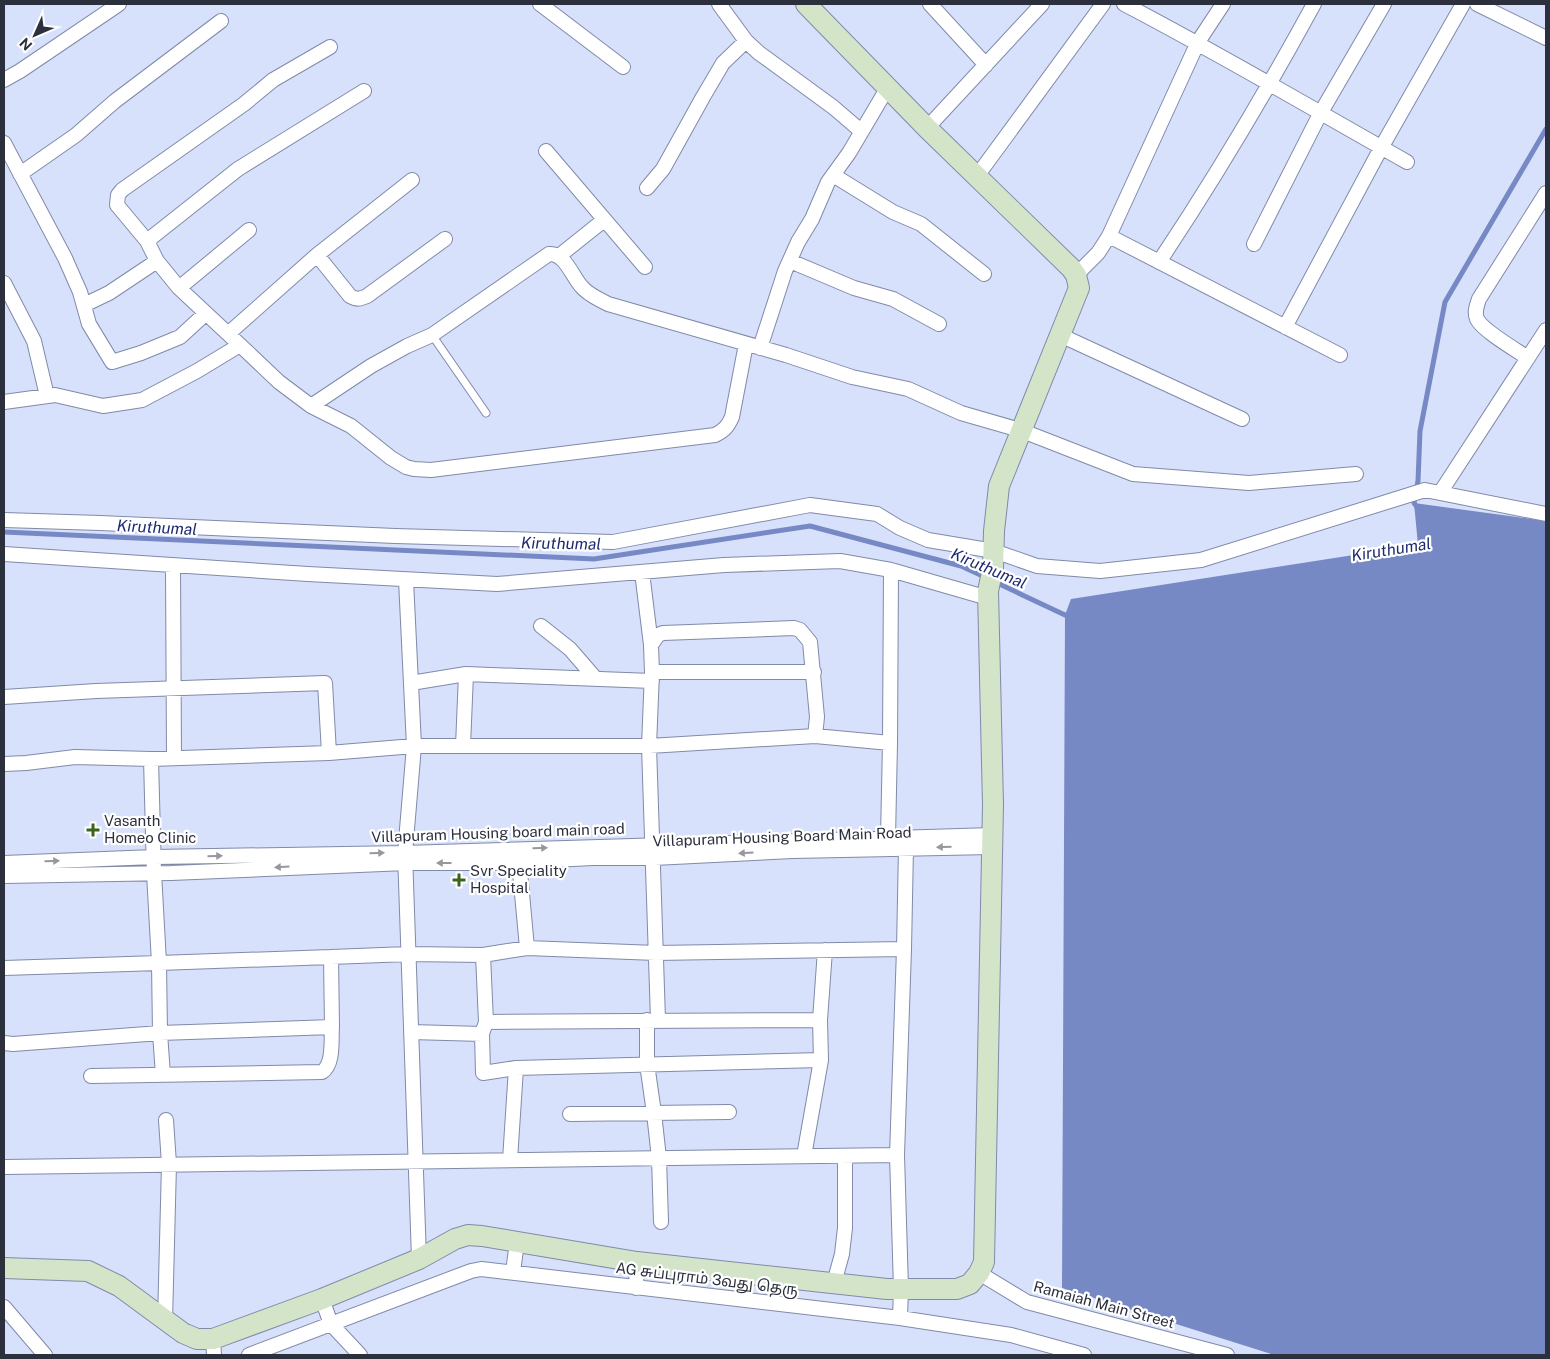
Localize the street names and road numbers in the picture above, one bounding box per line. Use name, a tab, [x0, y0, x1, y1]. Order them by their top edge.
street label: Villapuram Housing board main road	[371, 820, 625, 845]
street label: Villapuram Housing Board Main Road	[652, 823, 912, 850]
street label: AG சுப்புராம் 3வது தெரு	[615, 1259, 799, 1301]
street label: Ramaiah Main Street	[1032, 1278, 1177, 1332]

